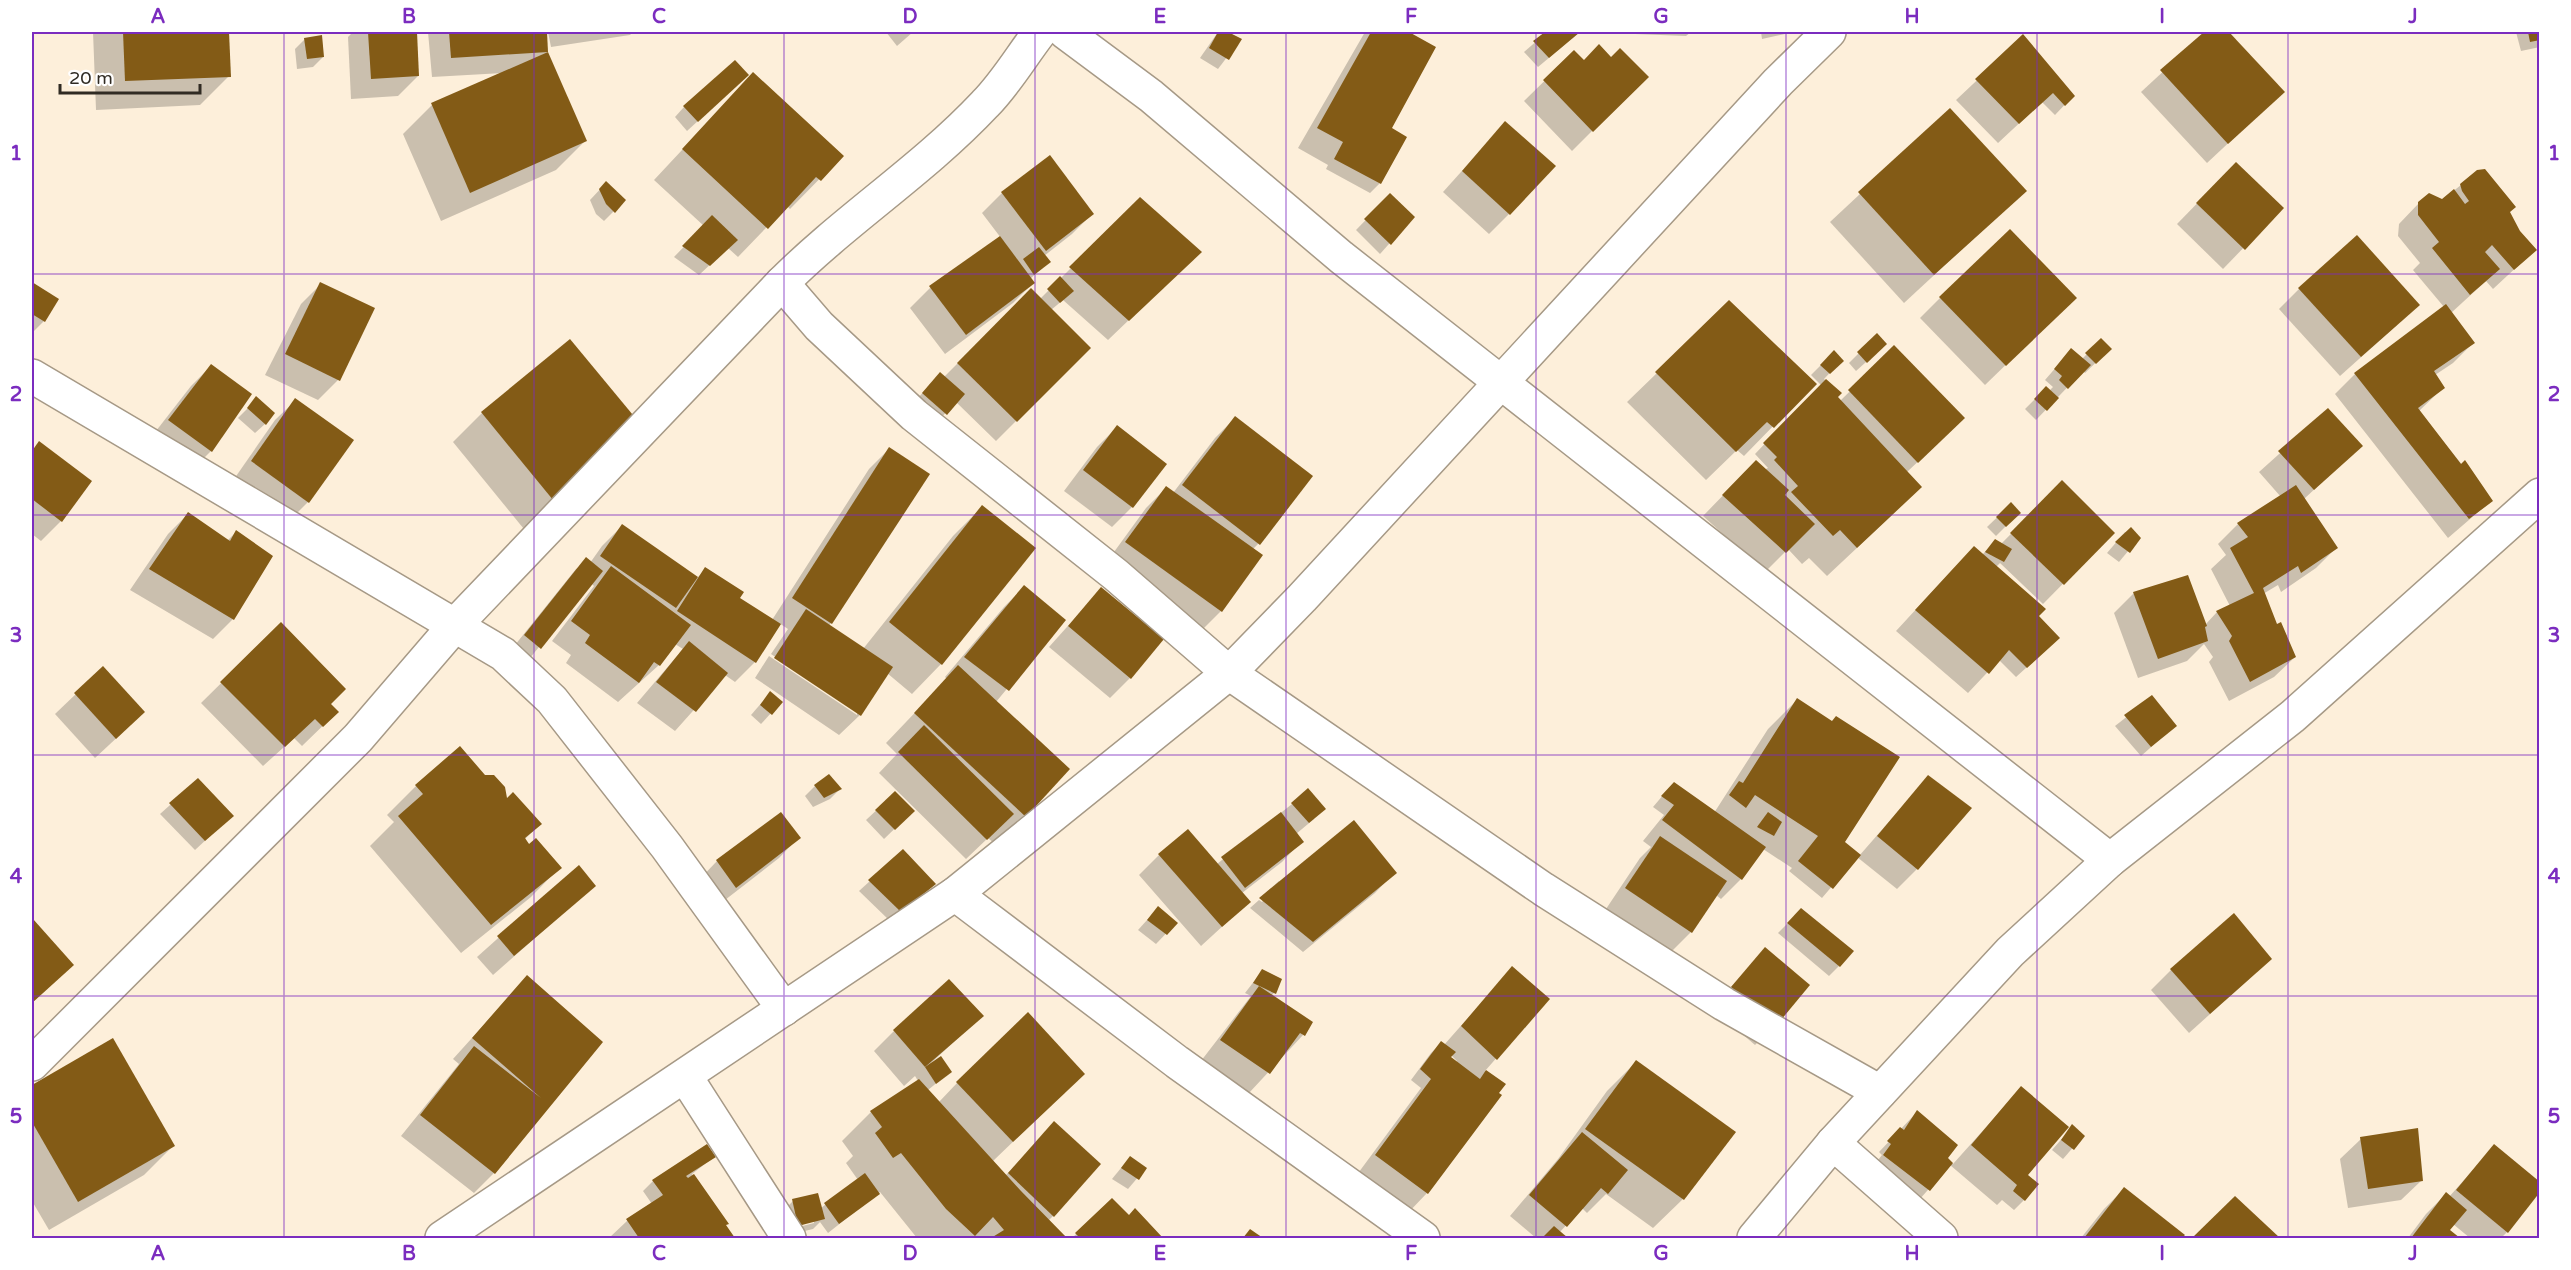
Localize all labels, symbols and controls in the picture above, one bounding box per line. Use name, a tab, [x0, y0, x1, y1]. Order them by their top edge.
text: A	[151, 5, 166, 29]
text: B	[402, 5, 416, 29]
text: C	[652, 5, 666, 29]
text: D	[902, 5, 918, 29]
text: E	[1154, 5, 1167, 29]
text: F	[1405, 5, 1417, 29]
text: G	[1653, 5, 1669, 29]
text: H	[1904, 5, 1920, 29]
text: I	[2159, 5, 2165, 29]
text: J	[2407, 5, 2418, 29]
scale bar	[60, 57, 200, 95]
text: 20 m	[69, 67, 113, 89]
text: 1	[10, 142, 22, 166]
text: 1	[2548, 142, 2560, 166]
text: 2	[10, 383, 22, 407]
text: 2	[2548, 383, 2560, 407]
text: 3	[10, 624, 22, 648]
text: 3	[2548, 624, 2560, 648]
text: 4	[10, 865, 23, 889]
text: 4	[2548, 865, 2561, 889]
text: 5	[10, 1105, 22, 1129]
text: 5	[2548, 1105, 2560, 1129]
text: A	[151, 1242, 166, 1266]
text: B	[402, 1242, 416, 1266]
text: C	[652, 1242, 666, 1266]
text: D	[902, 1242, 918, 1266]
text: E	[1154, 1242, 1167, 1266]
text: F	[1405, 1242, 1417, 1266]
text: G	[1653, 1242, 1669, 1266]
text: H	[1904, 1242, 1920, 1266]
text: I	[2159, 1242, 2165, 1266]
text: J	[2407, 1242, 2418, 1266]

